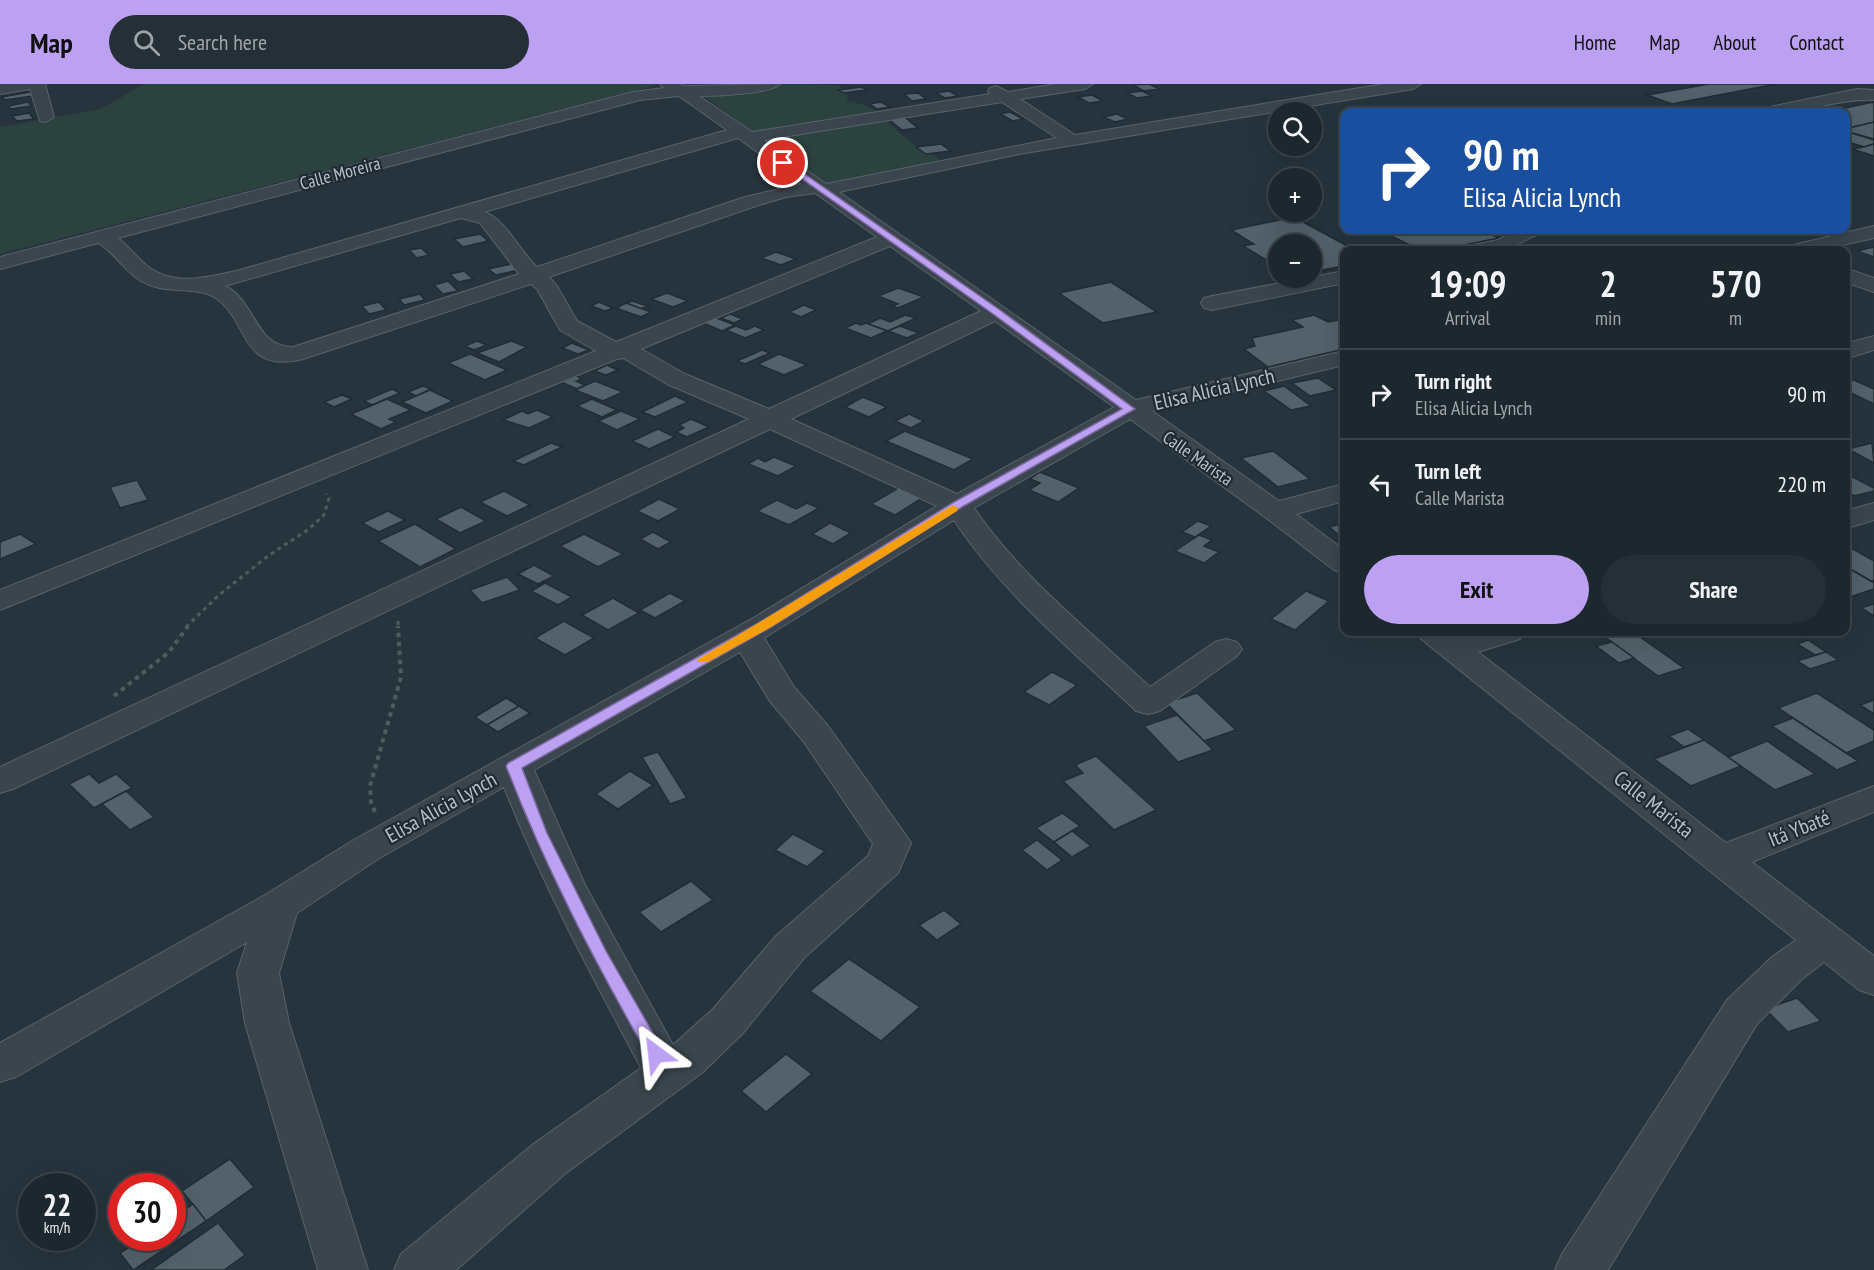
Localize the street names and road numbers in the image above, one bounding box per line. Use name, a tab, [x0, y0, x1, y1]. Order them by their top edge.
street label: Calle Moreira	[297, 151, 383, 195]
street label: Elisa Alicia Lynch	[1151, 362, 1277, 416]
street label: Calle Marista	[1158, 425, 1238, 491]
street label: Calle Marista	[1609, 764, 1699, 844]
street label: Elisa Alicia Lynch	[381, 765, 501, 849]
street label: Itá Ybaté	[1764, 803, 1834, 853]

